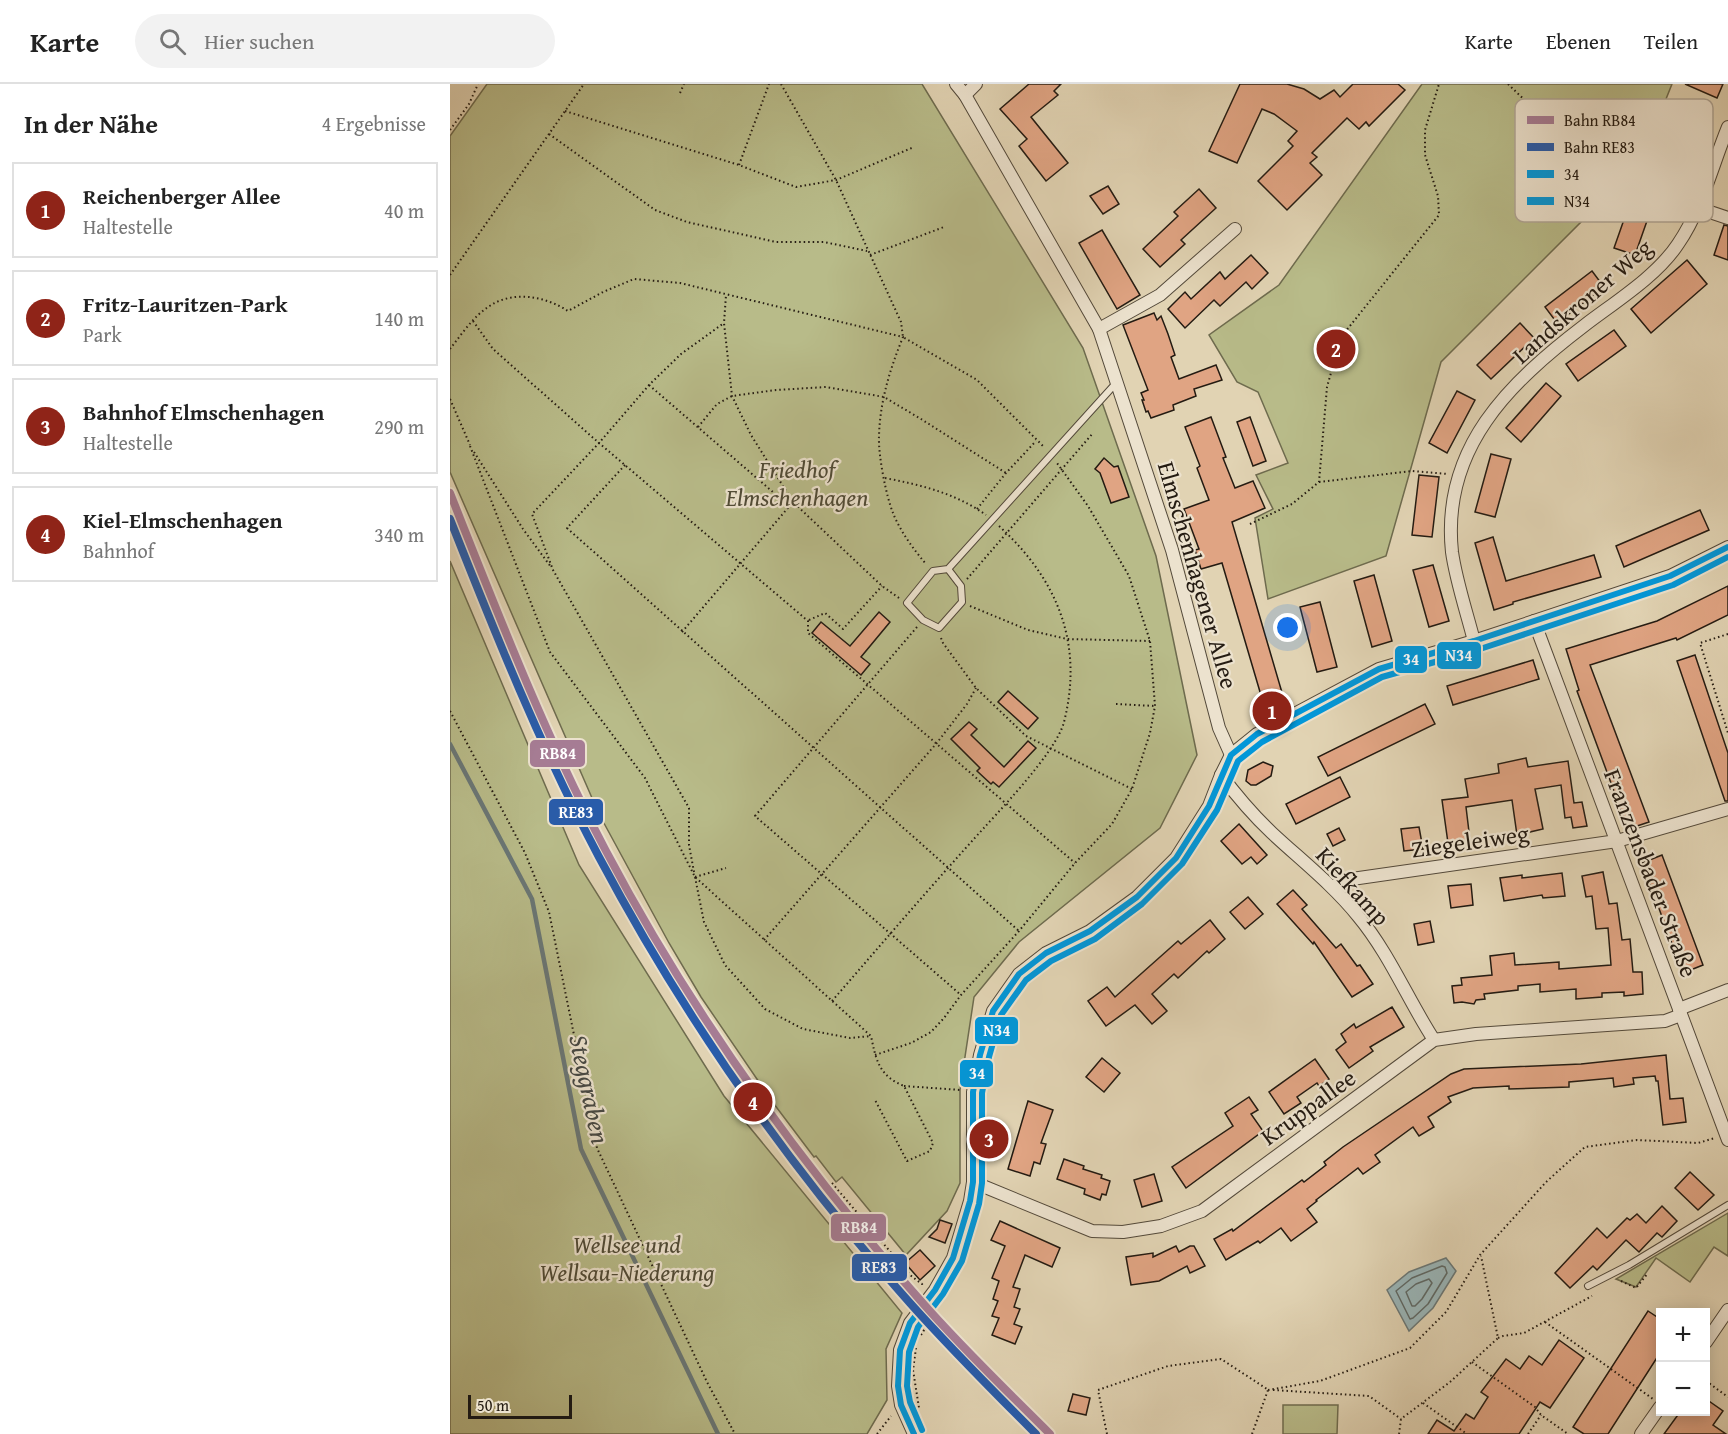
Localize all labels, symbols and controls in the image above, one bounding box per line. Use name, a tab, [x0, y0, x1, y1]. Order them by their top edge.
search box	[135, 14, 555, 68]
text: Karte	[30, 21, 99, 62]
icon: search	[156, 25, 189, 58]
text: Hier suchen	[204, 25, 314, 57]
text: Karte	[1465, 26, 1513, 57]
text: Ebenen	[1546, 26, 1611, 57]
text: Teilen	[1644, 26, 1698, 57]
legend	[1515, 99, 1713, 222]
text: In der Nähe	[24, 104, 158, 143]
text: Bahn RB84	[1564, 108, 1636, 132]
text: 4 Ergebnisse	[322, 109, 426, 138]
text: Bahn RE83	[1564, 135, 1635, 159]
text: 34	[1564, 162, 1580, 186]
text: Reichenberger Allee	[83, 180, 281, 212]
text: N34	[1564, 189, 1590, 213]
text: 1	[40, 196, 51, 225]
text: 40 m	[384, 196, 424, 225]
text: Haltestelle	[83, 212, 173, 241]
street label: Landskroner Weg	[1504, 230, 1660, 372]
text: Fritz-Lauritzen-Park	[83, 288, 288, 320]
text: 2	[40, 304, 51, 333]
text: 140 m	[374, 304, 424, 333]
text: Park	[83, 320, 122, 349]
pin: 2	[1316, 326, 1356, 372]
text: Bahnhof Elmschenhagen	[83, 396, 324, 428]
text: 3	[40, 412, 51, 441]
text: 290 m	[374, 412, 424, 441]
text: Haltestelle	[83, 428, 173, 457]
park label: Friedhof Elmschenhagen	[725, 452, 868, 515]
street label: Elmschenhagener Allee	[1149, 457, 1247, 693]
text: Kiel-Elmschenhagen	[83, 504, 283, 536]
text: 4	[40, 520, 51, 549]
text: 340 m	[374, 520, 424, 549]
text: Bahnhof	[83, 536, 154, 565]
your location	[1273, 613, 1302, 642]
line badge: N34	[1436, 641, 1482, 670]
text: N34	[1445, 643, 1473, 667]
line badge: 34	[1394, 645, 1428, 674]
text: 34	[1403, 647, 1419, 671]
pin: 1	[1252, 688, 1292, 734]
line badge: RB84	[529, 739, 586, 768]
text: RB84	[540, 741, 576, 765]
street label: Franzensbader Straße	[1595, 764, 1707, 982]
line badge: RE83	[548, 798, 604, 826]
text: RE83	[558, 800, 594, 824]
street label: Ziegeleiweg	[1409, 815, 1531, 867]
street label: Kiefkamp	[1308, 839, 1398, 933]
line badge: N34	[974, 1016, 1019, 1045]
text: N34	[983, 1018, 1011, 1042]
water label: Steggraben	[559, 1031, 621, 1147]
line badge: 34	[959, 1059, 994, 1088]
street label: Kruppallee	[1253, 1060, 1363, 1154]
text: 34	[969, 1061, 985, 1085]
pin: 4	[734, 1080, 772, 1124]
pin: 3	[970, 1116, 1008, 1162]
line badge: RB84	[830, 1213, 887, 1242]
text: RB84	[841, 1215, 877, 1239]
park label: Wellsee und Wellsau-Niederung	[540, 1227, 715, 1290]
line badge: RE83	[851, 1253, 908, 1282]
text: RE83	[861, 1255, 897, 1279]
map controls	[1656, 1308, 1710, 1416]
button: +	[1656, 1308, 1710, 1362]
button: −	[1656, 1362, 1710, 1416]
scale bar	[468, 1392, 572, 1420]
text: 50 m	[477, 1393, 509, 1417]

